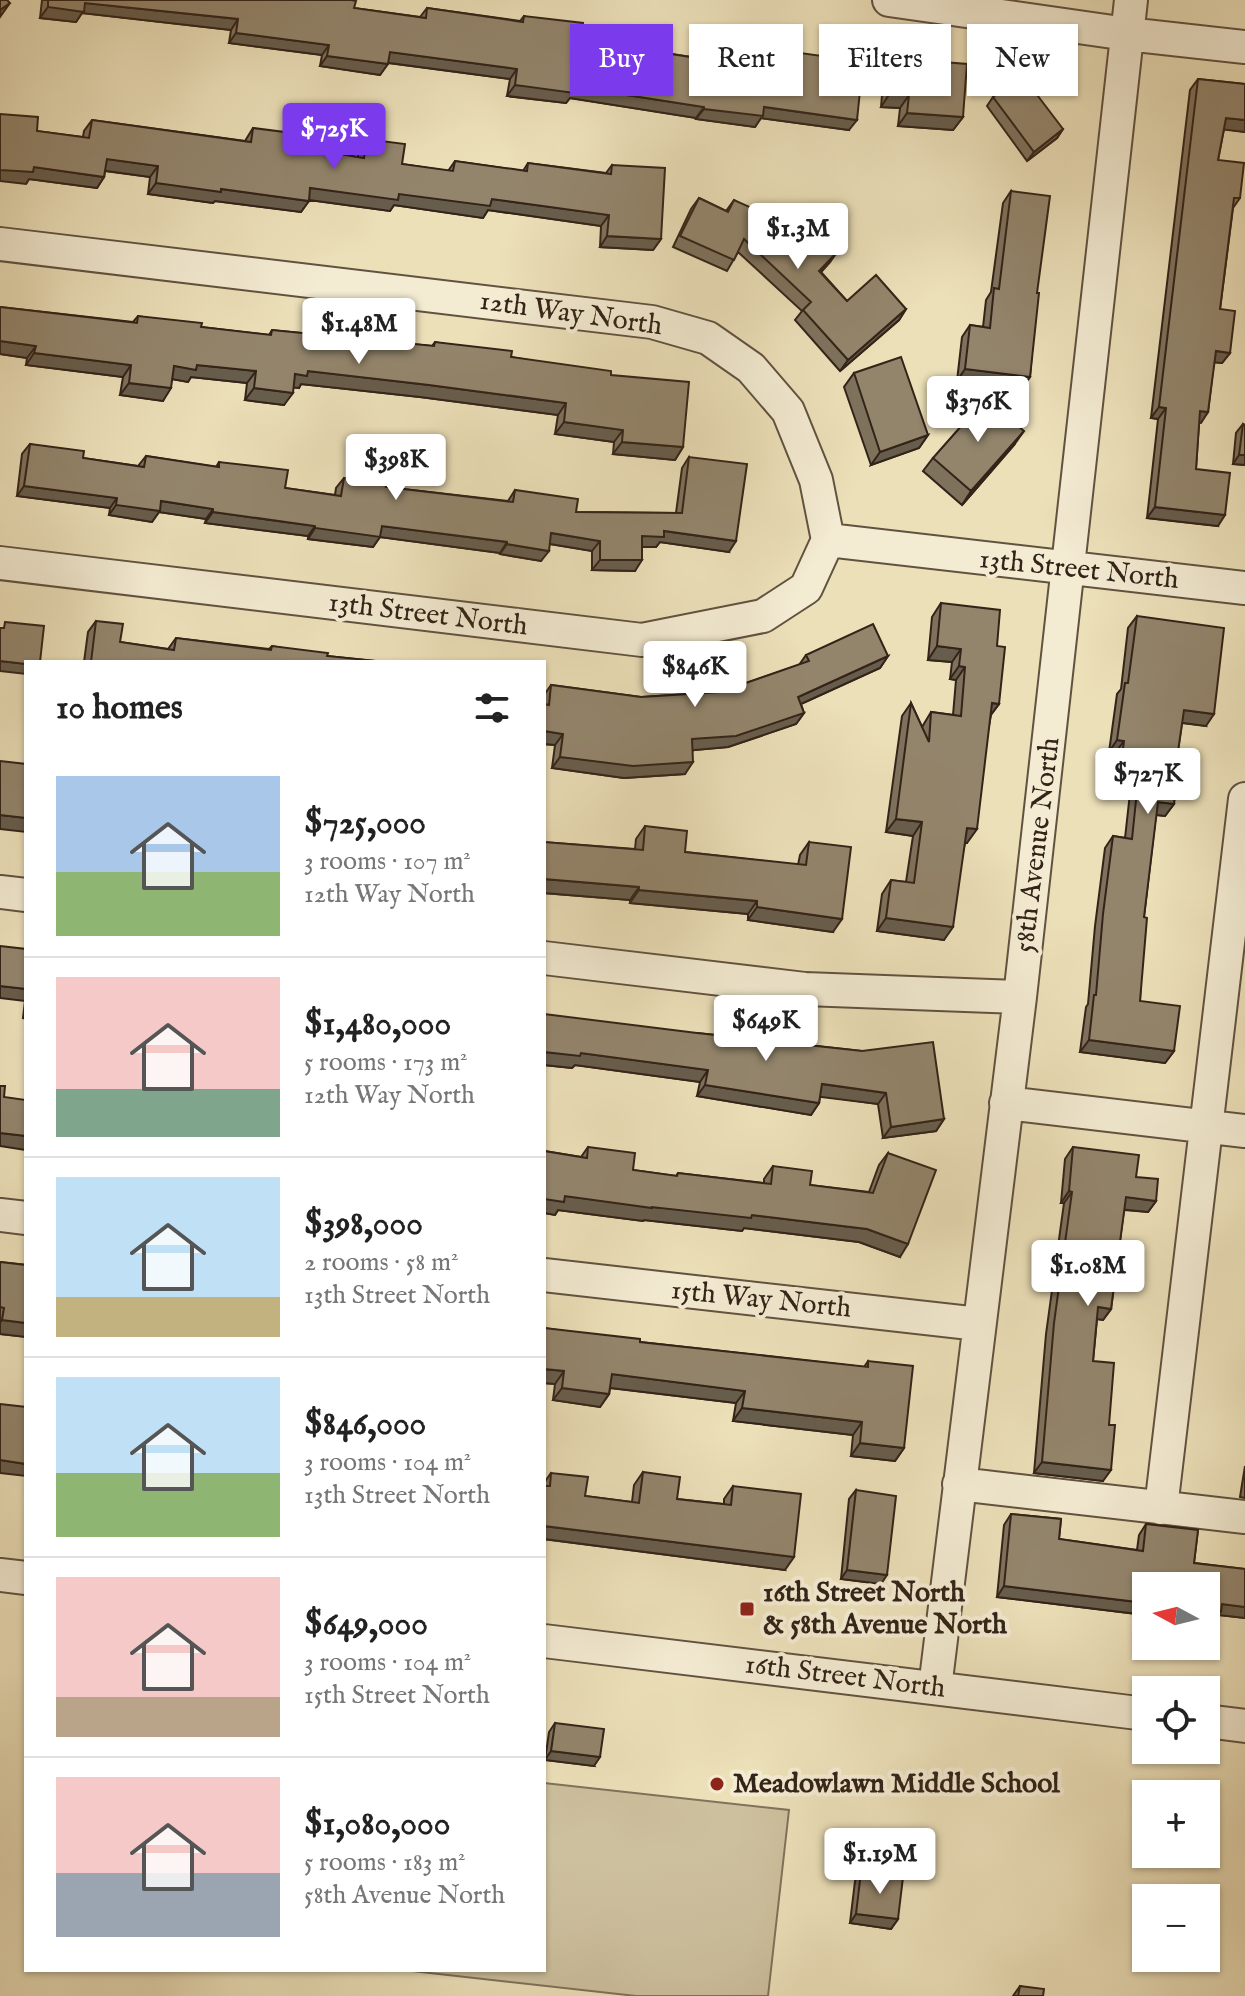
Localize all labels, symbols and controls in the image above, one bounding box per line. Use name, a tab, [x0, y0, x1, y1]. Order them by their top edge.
chip: Buy	[570, 24, 673, 96]
chip: Rent	[689, 24, 803, 96]
chip: Filters	[819, 24, 951, 96]
chip: New	[967, 24, 1078, 96]
pin: $725K	[278, 103, 390, 171]
text: $725K	[301, 112, 367, 145]
pin: $1.3M	[742, 203, 854, 271]
text: $1.3M	[766, 212, 830, 245]
street label: 12th Way North	[477, 284, 665, 344]
pin: $1.48M	[294, 298, 424, 366]
text: $1.48M	[320, 307, 398, 340]
pin: $376K	[922, 376, 1034, 444]
text: $376K	[945, 385, 1011, 418]
pin: $398K	[340, 434, 452, 502]
text: $398K	[364, 443, 428, 476]
street label: 13th Street North	[978, 542, 1181, 598]
street label: 13th Street North	[326, 585, 530, 645]
pin: $846K	[639, 641, 751, 709]
text: $846K	[661, 650, 729, 683]
icon: filters	[470, 686, 514, 730]
text: 10 homes	[56, 687, 183, 730]
street label: 58th Avenue North	[1007, 735, 1069, 955]
pin: $727K	[1092, 748, 1204, 816]
text: $727K	[1113, 757, 1183, 790]
text: $725,000	[304, 802, 426, 845]
icon: home	[120, 808, 216, 904]
text: 3 rooms · 107 m²	[304, 845, 471, 878]
text: 12th Way North	[304, 878, 475, 911]
pin: $649K	[710, 995, 822, 1063]
text: $1,480,000	[304, 1003, 451, 1046]
text: $649K	[732, 1004, 800, 1037]
icon: home	[120, 1009, 216, 1105]
text: 5 rooms · 173 m²	[304, 1046, 468, 1079]
text: 12th Way North	[304, 1079, 475, 1112]
text: $398,000	[304, 1203, 423, 1246]
icon: home	[120, 1209, 216, 1305]
pin: $1.08M	[1023, 1240, 1153, 1308]
text: 2 rooms · 58 m²	[304, 1246, 458, 1279]
text: $1.08M	[1049, 1249, 1127, 1282]
street label: 15th Way North	[669, 1273, 853, 1327]
text: 13th Street North	[304, 1279, 490, 1312]
text: $846,000	[304, 1403, 426, 1446]
icon: home	[120, 1409, 216, 1505]
text: 3 rooms · 104 m²	[304, 1446, 471, 1479]
text: 13th Street North	[304, 1479, 490, 1512]
north arrow	[1132, 1572, 1220, 1660]
map controls	[1132, 1572, 1220, 1972]
place label: 16th Street North & 58th Avenue North	[763, 1576, 1008, 1643]
marker: 16th Street North & 58th Avenue North	[738, 1600, 756, 1618]
text: $649,000	[304, 1603, 428, 1646]
icon: home	[120, 1609, 216, 1705]
text: 3 rooms · 104 m²	[304, 1646, 471, 1679]
street label: 16th Street North	[743, 1647, 947, 1707]
button: locate	[1132, 1676, 1220, 1764]
text: 15th Street North	[304, 1679, 490, 1712]
place label: Meadowlawn Middle School	[733, 1767, 1061, 1802]
marker: Meadowlawn Middle School	[708, 1775, 726, 1793]
button: +	[1132, 1780, 1220, 1868]
text: $1,080,000	[304, 1803, 450, 1846]
icon: home	[120, 1809, 216, 1905]
pin: $1.19M	[815, 1828, 945, 1896]
text: $1.19M	[842, 1837, 918, 1870]
text: 5 rooms · 183 m²	[304, 1846, 466, 1879]
text: 58th Avenue North	[304, 1879, 505, 1912]
button: −	[1132, 1884, 1220, 1972]

